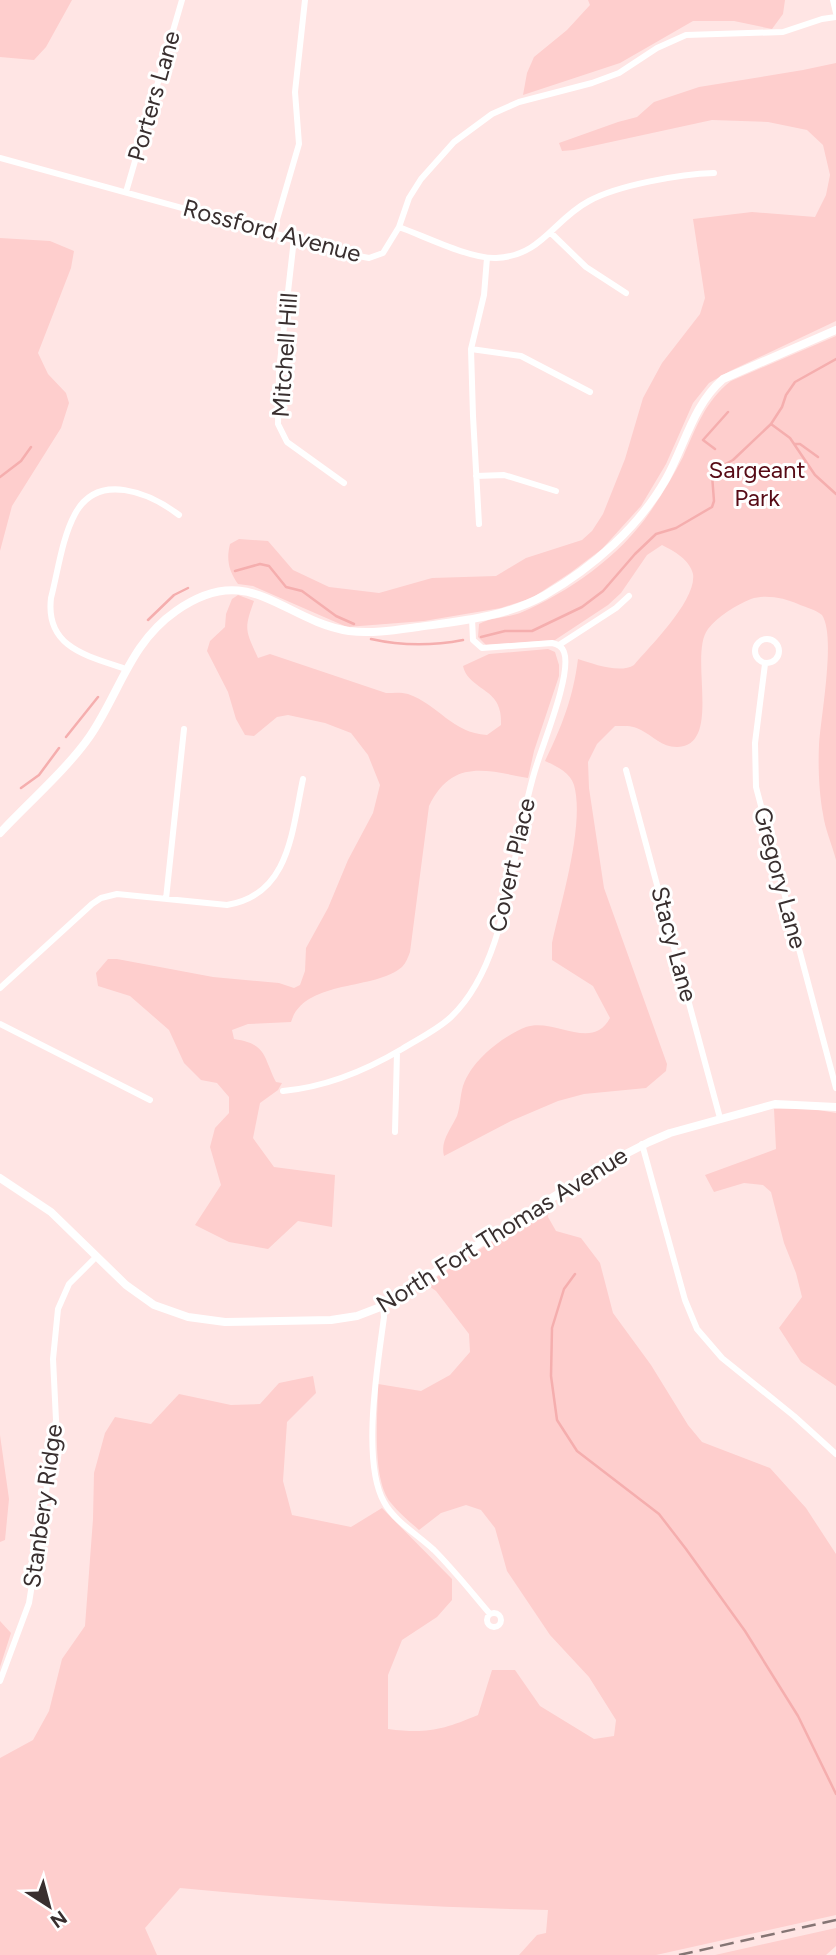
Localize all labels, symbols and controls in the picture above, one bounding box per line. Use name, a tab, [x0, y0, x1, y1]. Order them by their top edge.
street label: Porters Lane	[121, 27, 186, 164]
street label: Rossford Avenue	[180, 193, 364, 268]
street label: Mitchell Hill	[266, 292, 303, 418]
park label: Sargeant Park	[709, 455, 805, 512]
street label: Covert Place	[482, 795, 541, 935]
street label: Gregory Lane	[748, 804, 813, 952]
street label: Stacy Lane	[645, 883, 704, 1005]
street label: North Fort Thomas Avenue	[371, 1140, 633, 1319]
street label: Stanbery Ridge	[17, 1422, 68, 1590]
north arrow	[14, 1871, 84, 1941]
text: N	[46, 1906, 71, 1933]

